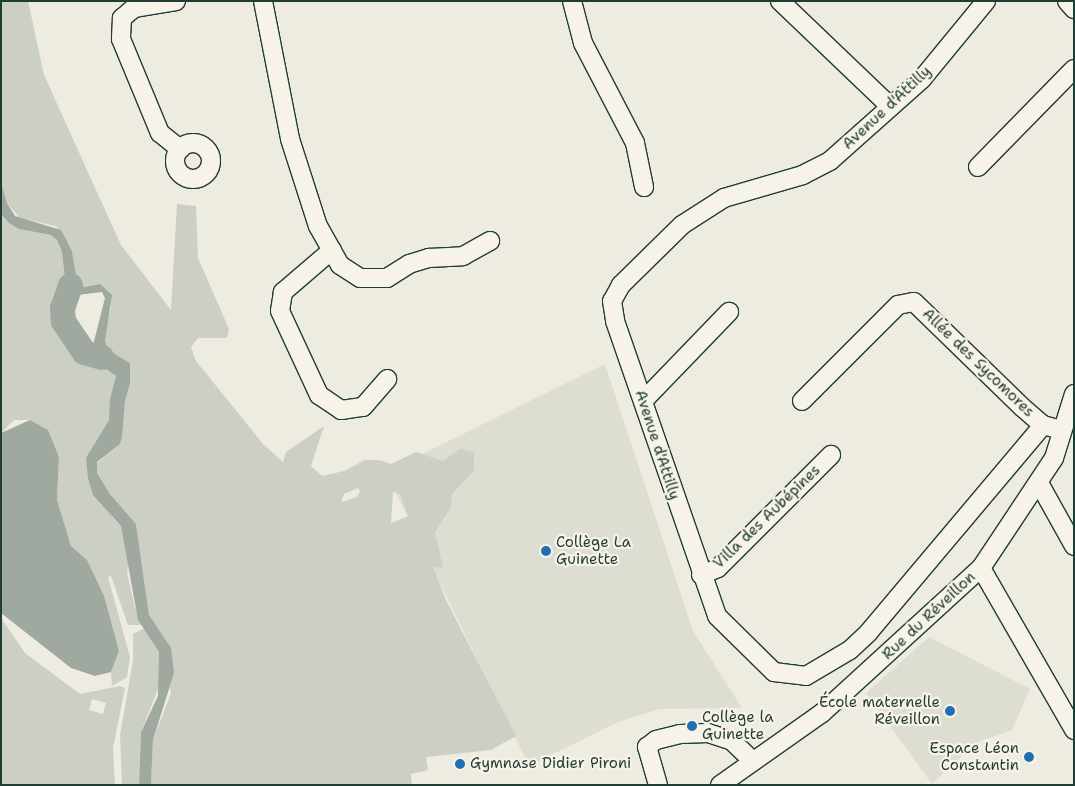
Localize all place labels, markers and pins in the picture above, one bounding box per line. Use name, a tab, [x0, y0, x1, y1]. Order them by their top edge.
place label: Collège La Guinette	[556, 533, 631, 568]
marker: Collège La Guinette	[540, 545, 552, 557]
place label: École maternelle Réveillon	[819, 693, 940, 728]
marker: École maternelle Réveillon	[944, 705, 956, 717]
place label: Collège la Guinette	[702, 708, 774, 743]
marker: Collège la Guinette	[686, 720, 698, 732]
place label: Espace Léon Constantin	[930, 739, 1019, 774]
marker: Espace Léon Constantin	[1023, 751, 1035, 763]
place label: Gymnase Didier Pironi	[470, 755, 631, 773]
marker: Gymnase Didier Pironi	[454, 758, 466, 770]

